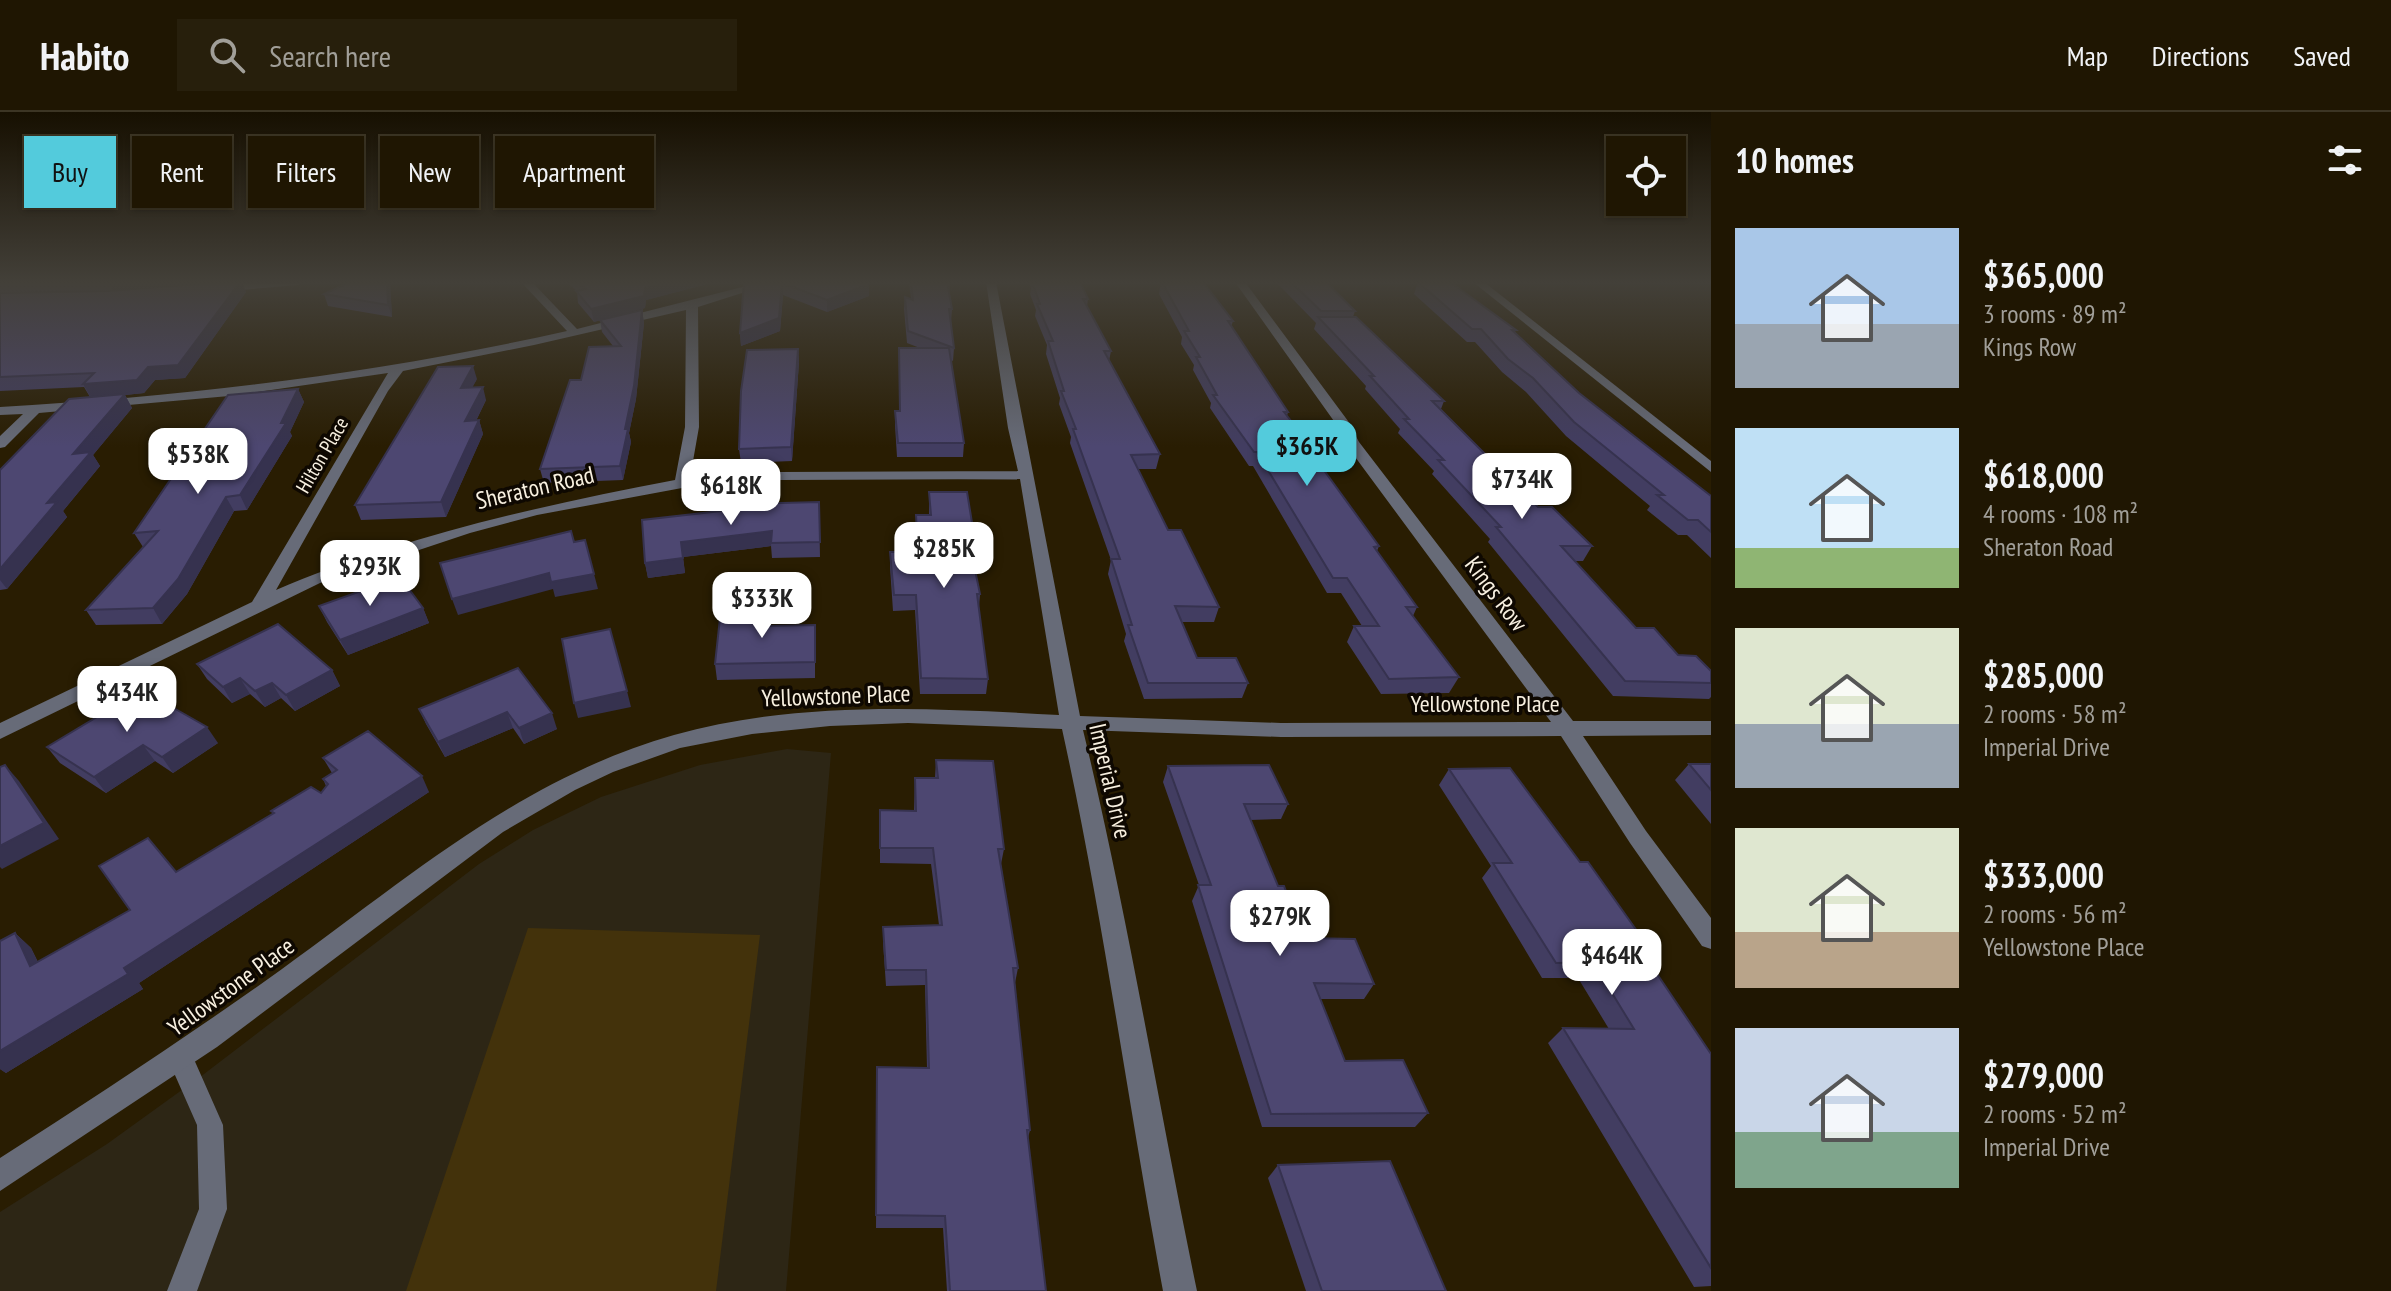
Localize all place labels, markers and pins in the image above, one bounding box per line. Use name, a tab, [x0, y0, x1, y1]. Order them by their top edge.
pin: $365K	[1251, 420, 1363, 488]
pin: $538K	[142, 428, 254, 496]
pin: $734K	[1466, 453, 1578, 521]
pin: $618K	[675, 459, 787, 527]
pin: $285K	[888, 522, 1000, 590]
pin: $293K	[314, 540, 426, 608]
pin: $333K	[706, 572, 818, 640]
pin: $434K	[71, 666, 183, 734]
pin: $279K	[1224, 890, 1336, 958]
pin: $464K	[1556, 929, 1668, 997]

